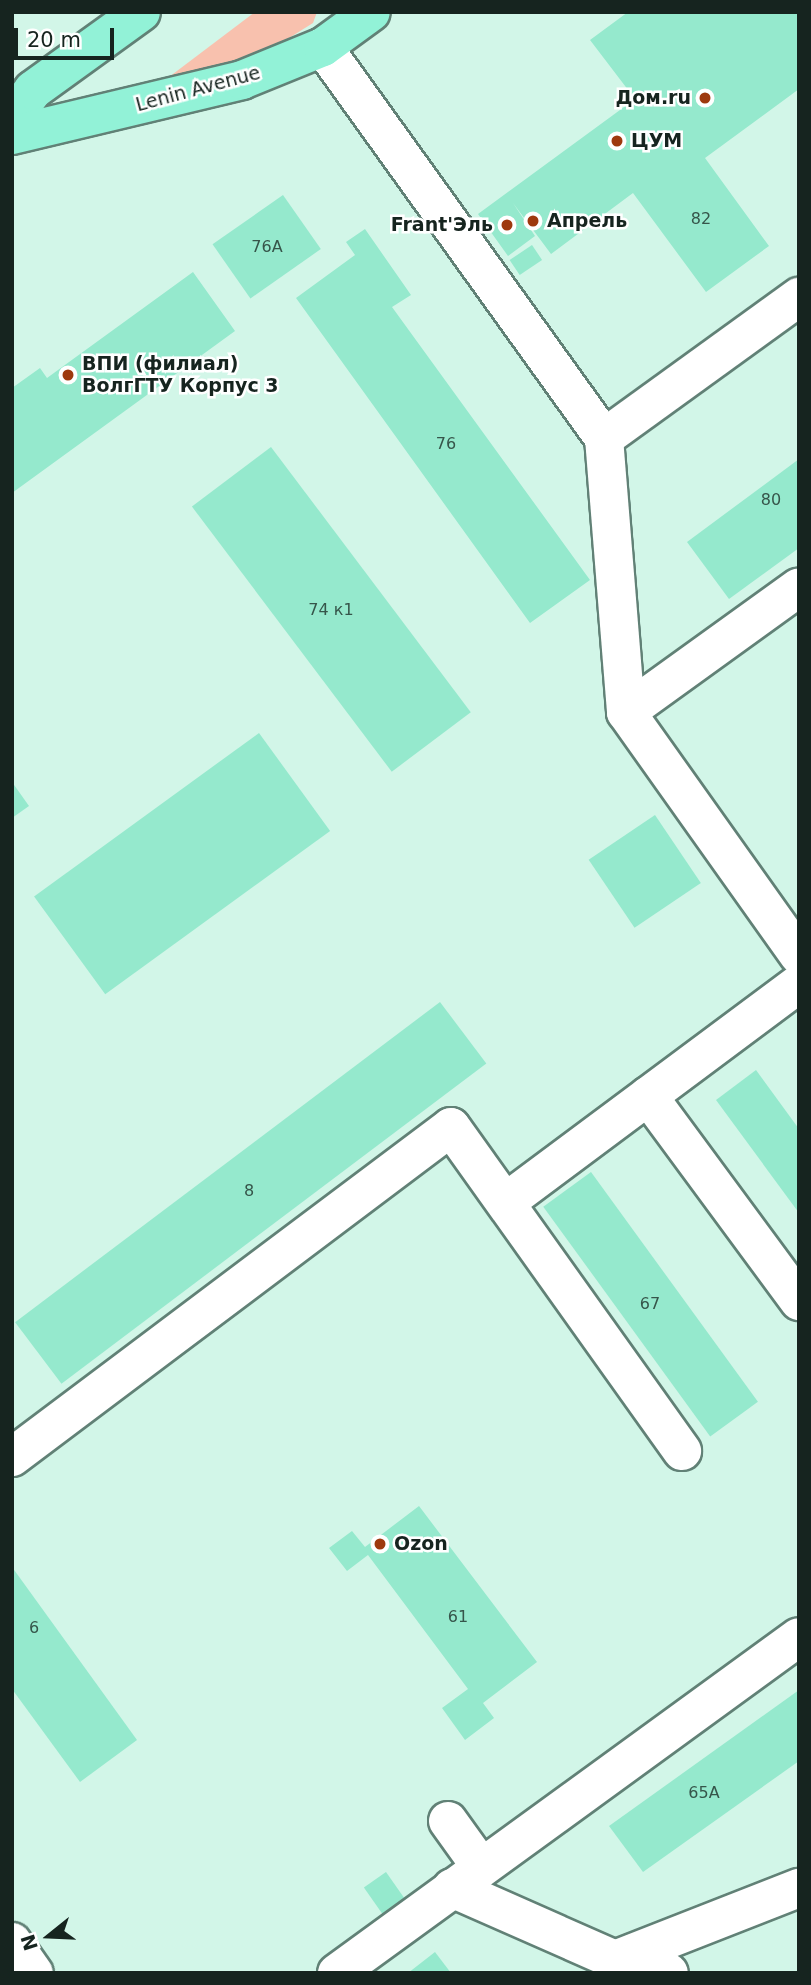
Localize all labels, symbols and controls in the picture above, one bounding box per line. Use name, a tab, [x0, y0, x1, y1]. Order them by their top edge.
scale bar	[18, 14, 117, 58]
text: 20 m	[27, 28, 81, 52]
street label: Lenin Avenue	[133, 61, 263, 117]
place label: Дом.ru	[615, 87, 691, 109]
marker: Дом.ru	[697, 90, 713, 106]
place label: ЦУМ	[631, 130, 682, 152]
marker: ЦУМ	[609, 133, 625, 149]
house number: 82	[691, 209, 711, 229]
place label: Апрель	[547, 210, 627, 232]
marker: Апрель	[525, 213, 541, 229]
place label: Frant'Эль	[391, 214, 493, 236]
marker: Frant'Эль	[499, 217, 515, 233]
house number: 76А	[251, 237, 283, 257]
place label: ВПИ (филиал) ВолгГТУ Корпус 3	[82, 353, 279, 397]
marker: ВПИ (филиал) ВолгГТУ Корпус 3	[60, 367, 76, 383]
house number: 76	[436, 434, 456, 454]
house number: 80	[761, 490, 781, 510]
house number: 74 к1	[308, 600, 354, 620]
house number: 8	[244, 1181, 254, 1201]
house number: 67	[640, 1294, 660, 1314]
place label: Ozon	[394, 1533, 448, 1555]
marker: Ozon	[372, 1536, 388, 1552]
house number: 61	[448, 1607, 468, 1627]
house number: 6	[29, 1618, 39, 1638]
house number: 65А	[688, 1783, 720, 1803]
north arrow	[14, 1901, 84, 1971]
text: N	[16, 1932, 42, 1953]

